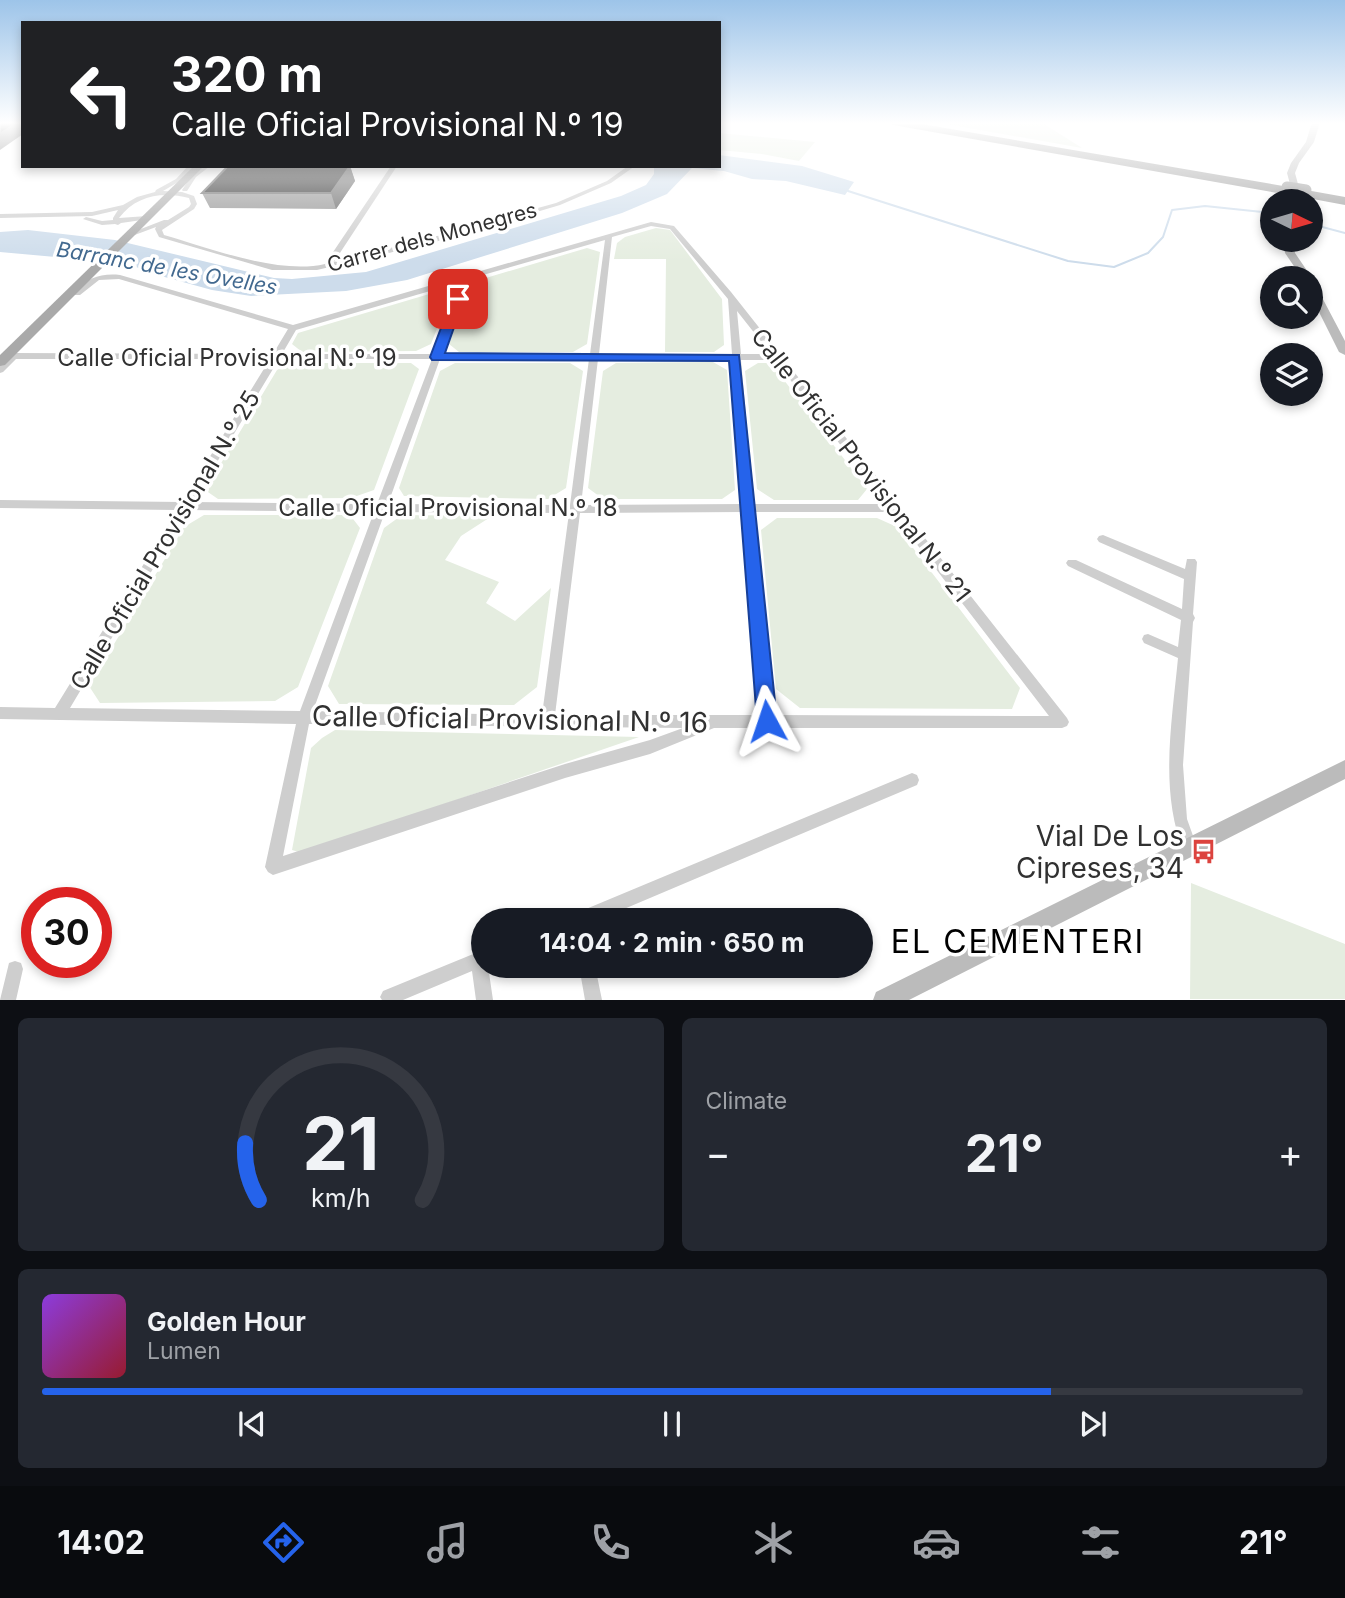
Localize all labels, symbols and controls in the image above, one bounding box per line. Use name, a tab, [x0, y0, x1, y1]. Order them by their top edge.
text: 320 m	[171, 45, 323, 104]
icon: left	[56, 49, 147, 140]
text: Calle Oficial Provisional N.º 19	[171, 105, 624, 144]
north arrow	[1260, 189, 1323, 252]
map controls	[1260, 189, 1323, 406]
street label: Carrer dels Monegres	[324, 197, 540, 277]
water label: Barranc de les Ovelles	[55, 236, 279, 300]
button: search	[1260, 266, 1323, 329]
pin	[428, 269, 488, 329]
icon: arrive	[439, 280, 477, 318]
street label: Calle Oficial Provisional N.º 21	[745, 322, 977, 608]
street label: Calle Oficial Provisional N.º 19	[57, 343, 397, 372]
button: layers	[1260, 343, 1323, 406]
street label: Calle Oficial Provisional N.º 25	[64, 385, 266, 695]
street label: Calle Oficial Provisional N.º 18	[278, 493, 618, 522]
position arrow	[730, 684, 804, 758]
street label: Calle Oficial Provisional N.º 16	[312, 699, 708, 739]
place label: Vial De Los Cipreses, 34	[1016, 819, 1184, 885]
bus stop icon: Vial De Los Cipreses, 34	[1190, 838, 1218, 866]
speed limit sign: 30	[21, 887, 112, 978]
district label: EL CEMENTERI	[891, 922, 1145, 961]
text: 14:04 · 2 min · 650 m	[539, 927, 805, 958]
text: Climate	[706, 1087, 787, 1115]
text: 21	[302, 1100, 379, 1189]
text: 21°	[965, 1122, 1044, 1185]
text: −	[706, 1130, 731, 1176]
text: +	[1278, 1130, 1303, 1176]
text: km/h	[311, 1183, 370, 1213]
text: Golden Hour	[147, 1306, 306, 1337]
text: Lumen	[147, 1337, 221, 1365]
icon: previous	[233, 1405, 271, 1443]
icon: pause	[653, 1405, 691, 1443]
icon: next	[1074, 1405, 1112, 1443]
icon: directions	[259, 1518, 308, 1567]
icon: music	[423, 1518, 472, 1567]
icon: phone	[586, 1518, 635, 1567]
icon: climate	[749, 1518, 798, 1567]
icon: car	[912, 1518, 961, 1567]
icon: filters	[1076, 1518, 1125, 1567]
text: 14:02	[57, 1523, 145, 1562]
text: 21°	[1239, 1523, 1288, 1562]

